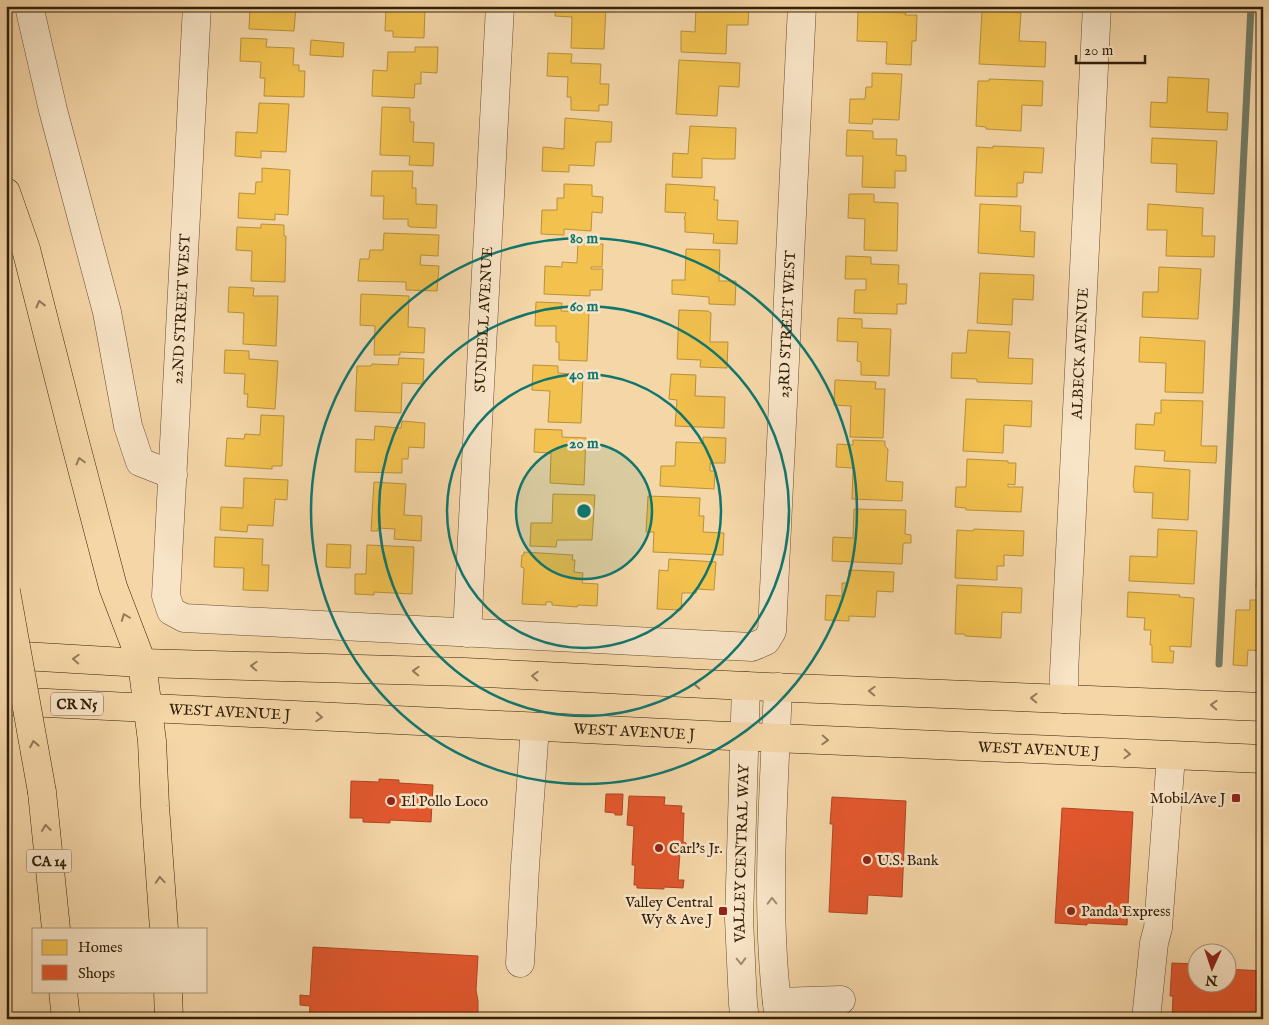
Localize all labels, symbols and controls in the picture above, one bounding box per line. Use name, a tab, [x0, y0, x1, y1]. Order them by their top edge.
scale bar	[1076, 32, 1145, 64]
text: 20 m	[1084, 41, 1114, 60]
text: 80 m	[570, 229, 598, 248]
street label: 22ND STREET WEST	[168, 233, 195, 385]
street label: SUNDELL AVENUE	[471, 246, 497, 393]
street label: 23RD STREET WEST	[774, 250, 800, 399]
street label: ALBECK AVENUE	[1068, 287, 1093, 421]
text: 60 m	[570, 297, 599, 316]
one-way arrow	[35, 299, 46, 308]
text: 40 m	[569, 365, 599, 384]
text: 20 m	[569, 434, 599, 453]
one-way arrow	[75, 457, 86, 466]
centre of rings	[575, 502, 593, 520]
one-way arrow	[121, 614, 131, 622]
one-way arrow	[72, 654, 80, 665]
one-way arrow	[249, 661, 257, 671]
one-way arrow	[412, 665, 420, 676]
one-way arrow	[531, 670, 539, 681]
one-way arrow	[693, 678, 701, 689]
one-way arrow	[868, 685, 876, 696]
road number: CR N5	[51, 692, 103, 716]
one-way arrow	[1030, 692, 1038, 703]
street label: WEST AVENUE J	[168, 700, 291, 725]
one-way arrow	[1210, 700, 1218, 711]
one-way arrow	[316, 711, 324, 722]
street label: WEST AVENUE J	[573, 720, 696, 744]
one-way arrow	[821, 734, 829, 745]
street label: WEST AVENUE J	[978, 738, 1100, 762]
one-way arrow	[29, 740, 39, 749]
one-way arrow	[1123, 749, 1131, 760]
street label: VALLEY CENTRAL WAY	[730, 763, 754, 944]
place label: Mobil/Ave J	[1150, 789, 1226, 808]
place label: El Pollo Loco	[401, 792, 488, 811]
marker: Mobil/Ave J	[1230, 792, 1242, 804]
marker: El Pollo Loco	[385, 795, 397, 807]
one-way arrow	[40, 824, 51, 832]
place label: Carl's Jr.	[669, 839, 723, 858]
marker: Carl's Jr.	[653, 842, 665, 854]
road number: CA 14	[27, 849, 72, 872]
place label: U.S. Bank	[877, 851, 940, 870]
marker: U.S. Bank	[861, 854, 873, 866]
one-way arrow	[155, 876, 166, 884]
place label: Valley Central Wy & Ave J	[624, 893, 714, 929]
one-way arrow	[767, 897, 777, 904]
place label: Panda Express	[1081, 902, 1171, 921]
marker: Valley Central Wy & Ave J	[717, 905, 729, 917]
marker: Panda Express	[1065, 905, 1077, 917]
legend	[32, 928, 208, 992]
text: Homes	[78, 938, 122, 957]
north arrow	[1186, 942, 1236, 992]
one-way arrow	[735, 957, 746, 965]
text: Shops	[78, 964, 115, 983]
text: N	[1205, 971, 1219, 989]

